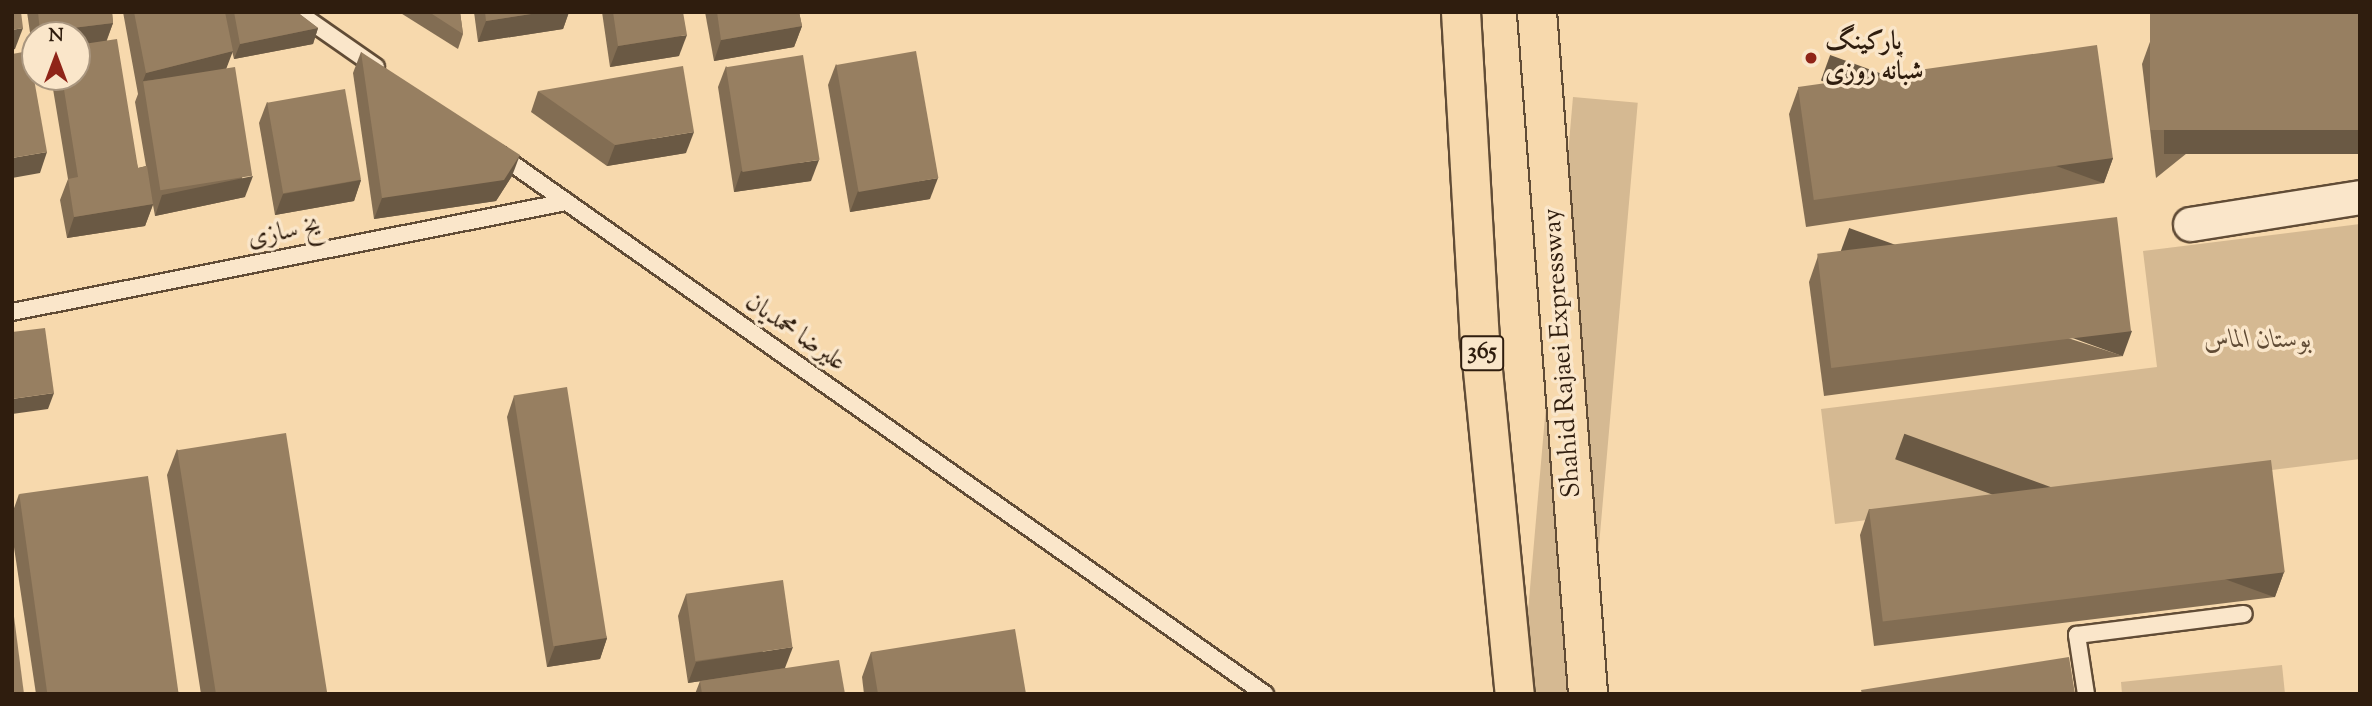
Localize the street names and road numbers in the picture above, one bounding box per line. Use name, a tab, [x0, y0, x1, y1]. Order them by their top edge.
street label: Shahid Rajaei Expressway	[1537, 207, 1589, 499]
street label: یخ سازی	[245, 211, 323, 255]
street label: علیرضا محمدیان	[738, 287, 852, 379]
road number: 365	[1459, 332, 1505, 374]

